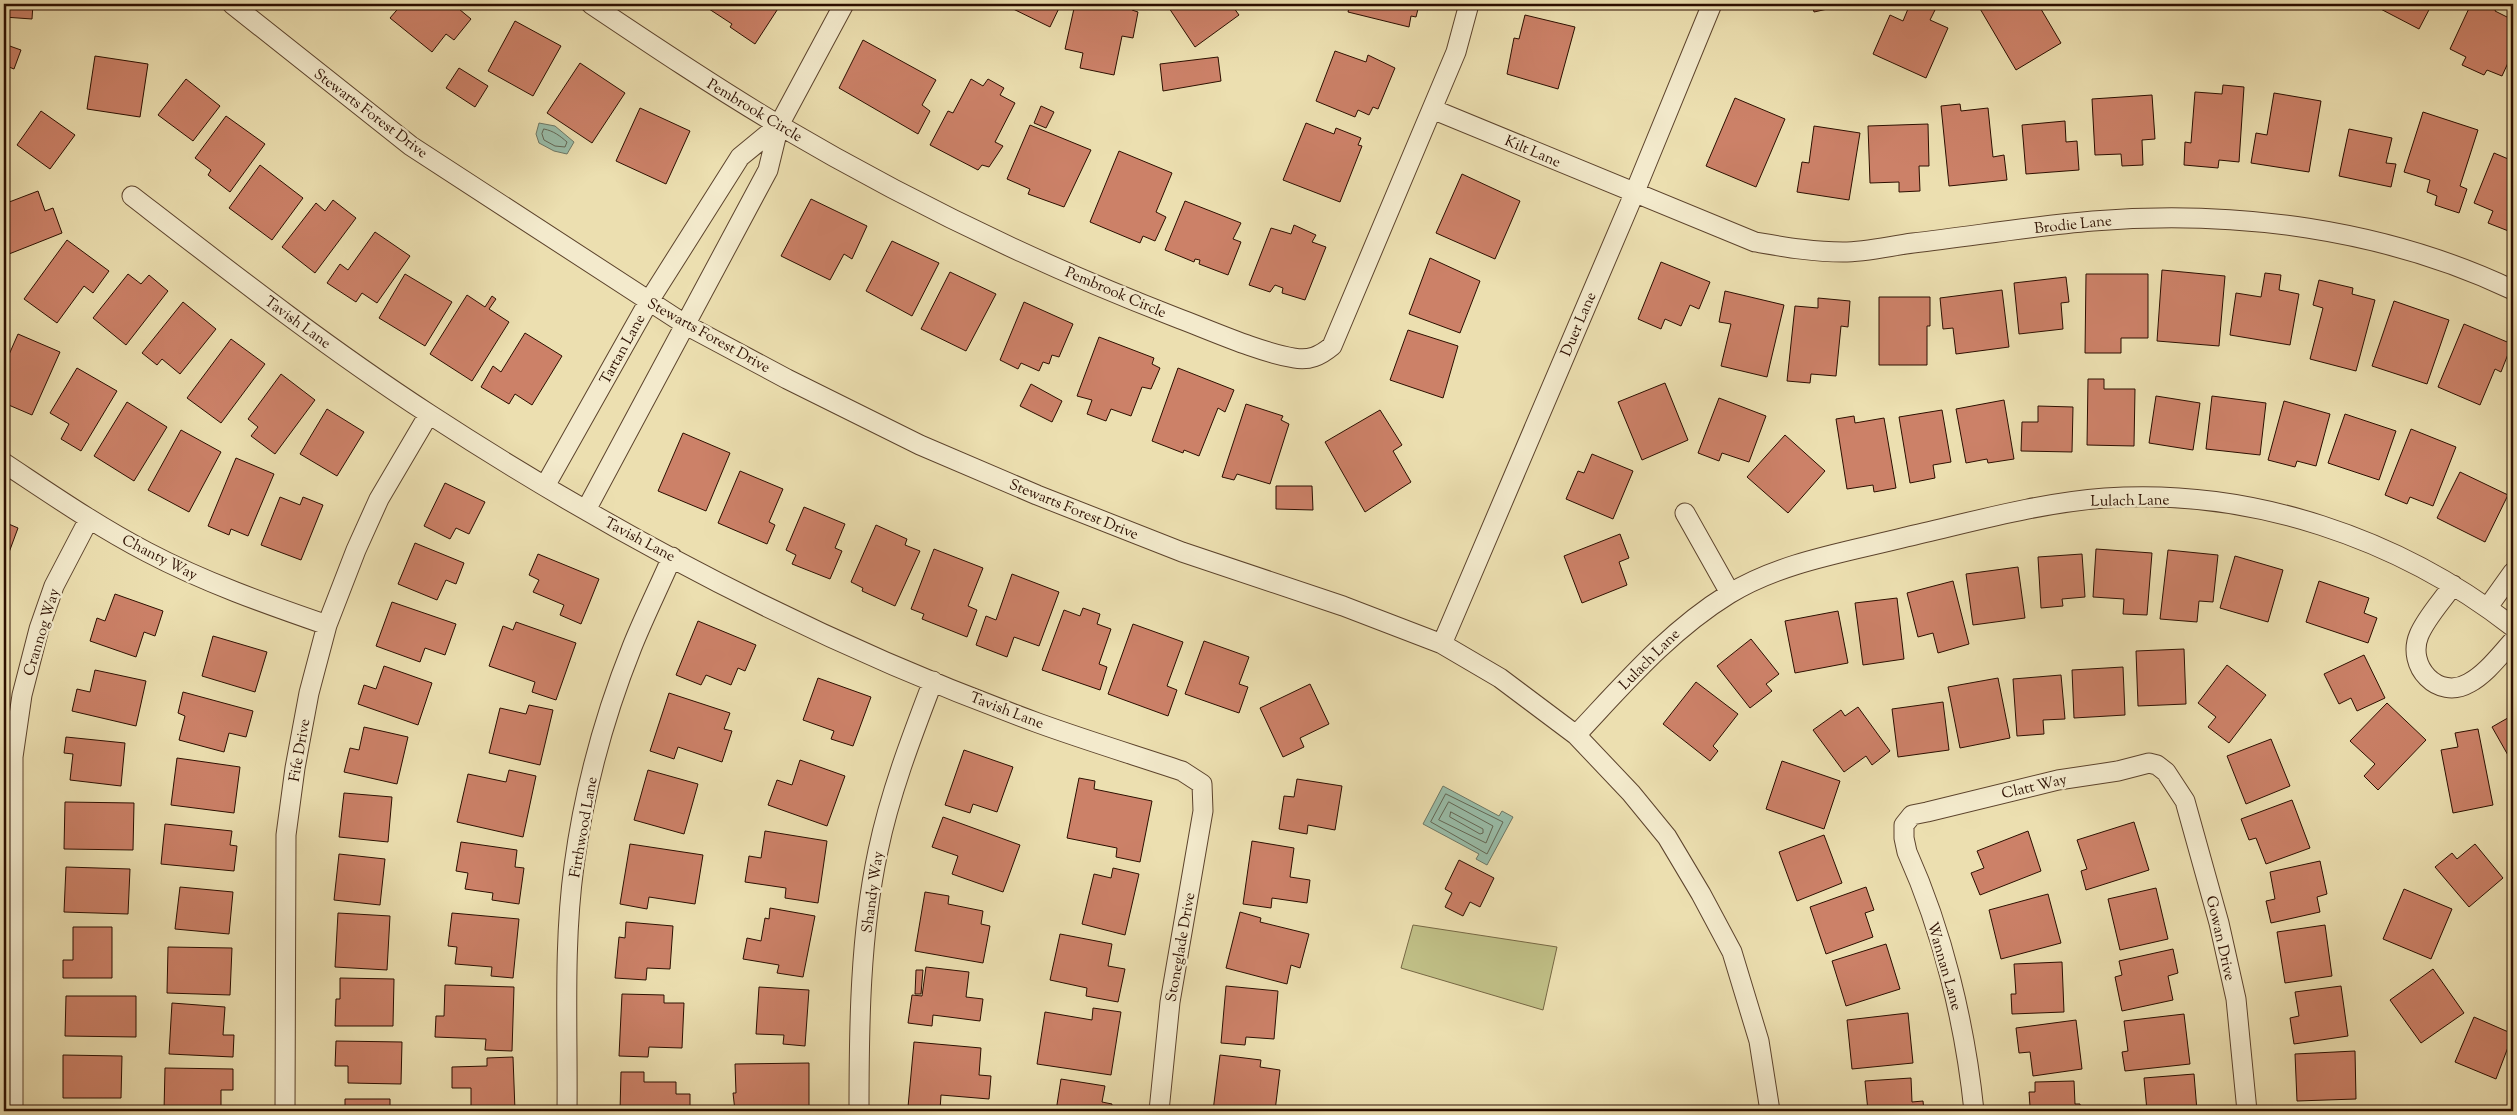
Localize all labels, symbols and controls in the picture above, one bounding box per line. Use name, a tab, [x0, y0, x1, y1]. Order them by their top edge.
street label: Stewarts Forest Drive	[309, 64, 431, 164]
street label: Pembrook Circle	[703, 74, 806, 148]
street label: Kilt Lane	[1501, 131, 1564, 174]
street label: Brodie Lane	[2033, 211, 2113, 240]
street label: Pembrook Circle	[1062, 263, 1169, 324]
street label: Duer Lane	[1556, 289, 1602, 360]
street label: Tavish Lane	[260, 292, 335, 355]
street label: Stewarts Forest Drive	[643, 294, 774, 379]
street label: Tartan Lane	[595, 311, 651, 389]
street label: Stewarts Forest Drive	[1006, 475, 1141, 546]
street label: Lulach Lane	[2090, 490, 2170, 513]
street label: Tavish Lane	[600, 513, 678, 568]
street label: Chanty Way	[118, 530, 201, 587]
street label: Crannog Way	[19, 586, 66, 679]
street label: Lulach Lane	[1615, 625, 1685, 695]
street label: Tavish Lane	[966, 688, 1046, 735]
street label: Fife Drive	[285, 717, 316, 783]
street label: Clatt Way	[2000, 770, 2070, 805]
street label: Firthwood Lane	[565, 775, 604, 879]
street label: Shandy Way	[857, 849, 890, 934]
street label: Stoneglade Drive	[1162, 891, 1201, 1004]
street label: Gowan Drive	[2200, 894, 2239, 983]
street label: Wannan Lane	[1921, 920, 1966, 1013]

